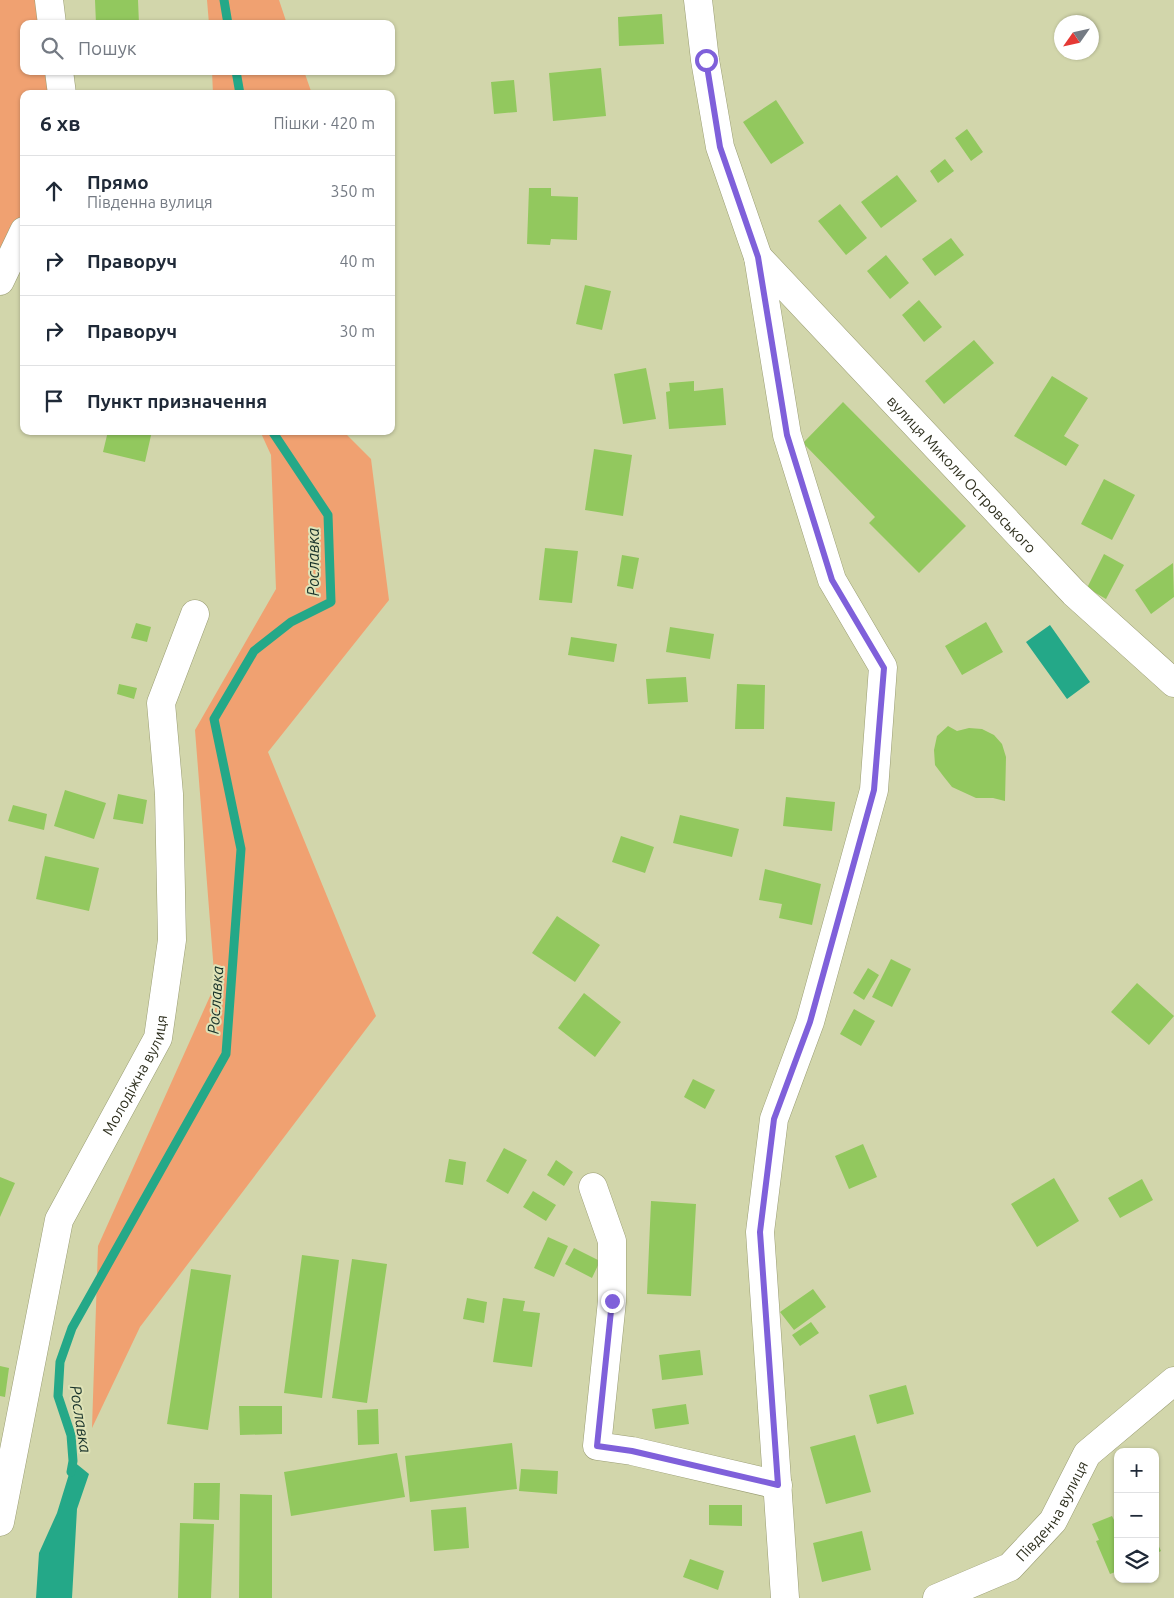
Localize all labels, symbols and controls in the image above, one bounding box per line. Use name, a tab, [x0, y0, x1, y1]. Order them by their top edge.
north arrow	[1054, 15, 1099, 60]
search box	[20, 20, 395, 75]
icon: search	[38, 34, 66, 62]
text: Пошук	[78, 37, 137, 59]
route start	[695, 49, 718, 72]
text: 6 хв	[40, 111, 81, 135]
text: Пішки · 420 m	[274, 114, 375, 132]
text: Прямо	[87, 171, 149, 193]
icon: ahead	[40, 177, 68, 205]
text: 350 m	[330, 182, 375, 200]
text: Південна вулиця	[87, 193, 213, 211]
icon: right	[40, 247, 68, 275]
text: Праворуч	[87, 250, 177, 272]
text: 40 m	[339, 252, 375, 270]
icon: right	[40, 317, 68, 345]
text: Праворуч	[87, 320, 177, 342]
text: 30 m	[339, 322, 375, 340]
icon: arrive	[40, 387, 68, 415]
text: Пункт призначення	[87, 390, 267, 412]
street label: вулиця Миколи Островського	[884, 392, 1040, 556]
water label: Рославка	[304, 528, 322, 596]
water label: Рославка	[204, 965, 226, 1035]
street label: Молодіжна вулиця	[98, 1014, 170, 1138]
route end	[601, 1290, 624, 1313]
water label: Рославка	[67, 1384, 95, 1454]
map controls	[1114, 1448, 1159, 1583]
button: +	[1114, 1448, 1159, 1493]
street label: Південна вулиця	[1012, 1458, 1091, 1564]
button: −	[1114, 1493, 1159, 1538]
button: layers	[1114, 1538, 1159, 1583]

